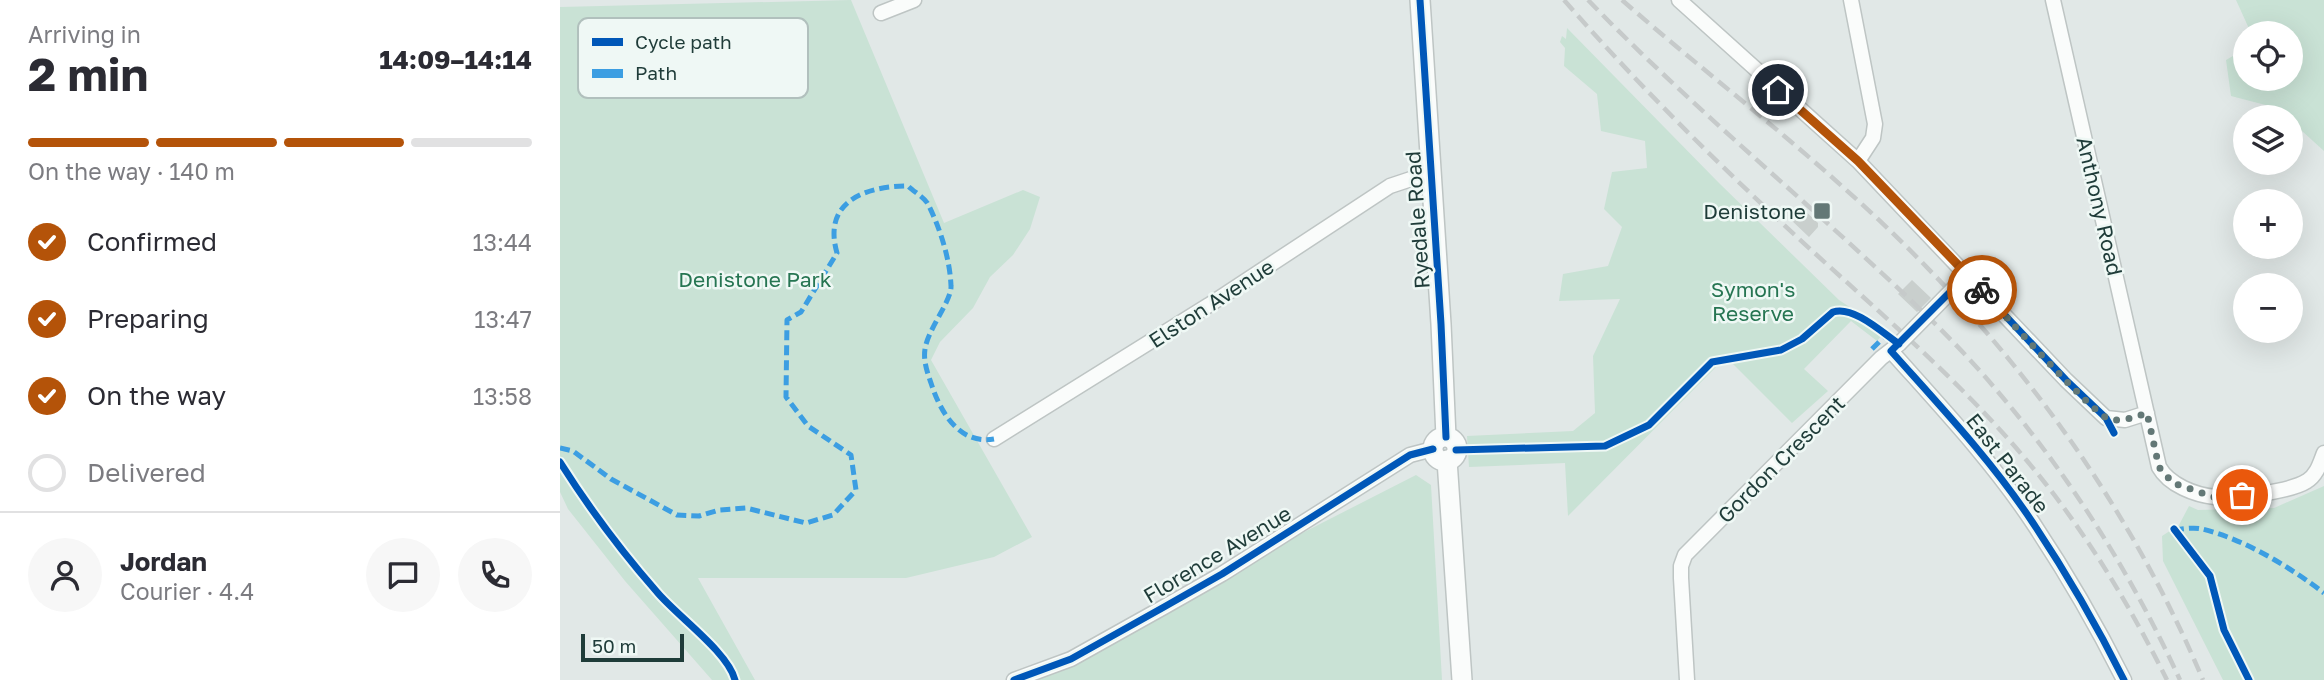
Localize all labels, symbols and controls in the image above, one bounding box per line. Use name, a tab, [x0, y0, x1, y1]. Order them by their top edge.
legend	[578, 18, 808, 98]
text: Arriving in	[28, 20, 141, 48]
map controls	[2233, 21, 2303, 343]
button: locate	[2233, 21, 2303, 91]
text: Cycle path	[635, 30, 732, 53]
text: 14:09–14:14	[379, 44, 532, 75]
text: 2 min	[28, 46, 148, 101]
pin	[1748, 60, 1808, 120]
text: Path	[635, 61, 677, 84]
icon: home	[1759, 71, 1797, 109]
button: layers	[2233, 105, 2303, 175]
street label: Anthony Road	[2071, 134, 2129, 278]
street label: Ryedale Road	[1399, 150, 1435, 290]
text: On the way · 140 m	[28, 157, 235, 185]
button: +	[2233, 189, 2303, 259]
place label: Denistone	[1703, 198, 1806, 224]
marker: Denistone	[1812, 201, 1832, 221]
icon: check	[28, 223, 66, 261]
text: Confirmed	[87, 226, 217, 257]
text: 13:44	[472, 228, 532, 256]
street label: Elston Avenue	[1144, 253, 1278, 353]
courier	[1947, 255, 2017, 325]
park label: Denistone Park	[678, 266, 832, 292]
icon: bike	[1963, 271, 2001, 309]
button: −	[2233, 273, 2303, 343]
park label: Symon's Reserve	[1711, 276, 1795, 326]
icon: check	[28, 300, 66, 338]
text: Preparing	[87, 303, 209, 334]
text: 13:47	[474, 305, 532, 333]
icon: check	[28, 377, 66, 415]
text: On the way	[87, 380, 226, 411]
text: 13:58	[473, 382, 532, 410]
street label: Gordon Crescent	[1712, 390, 1850, 528]
street label: East Parade	[1961, 408, 2055, 518]
text: Delivered	[87, 457, 206, 488]
pin	[2212, 465, 2272, 525]
icon: bag	[2223, 476, 2261, 514]
street label: Florence Avenue	[1138, 500, 1296, 608]
button: person	[28, 538, 102, 612]
button: chat	[366, 538, 440, 612]
button: phone	[458, 538, 532, 612]
text: Jordan	[120, 546, 207, 577]
text: Courier · 4.4	[120, 577, 254, 605]
scale bar	[581, 631, 684, 663]
text: 50 m	[592, 634, 636, 657]

